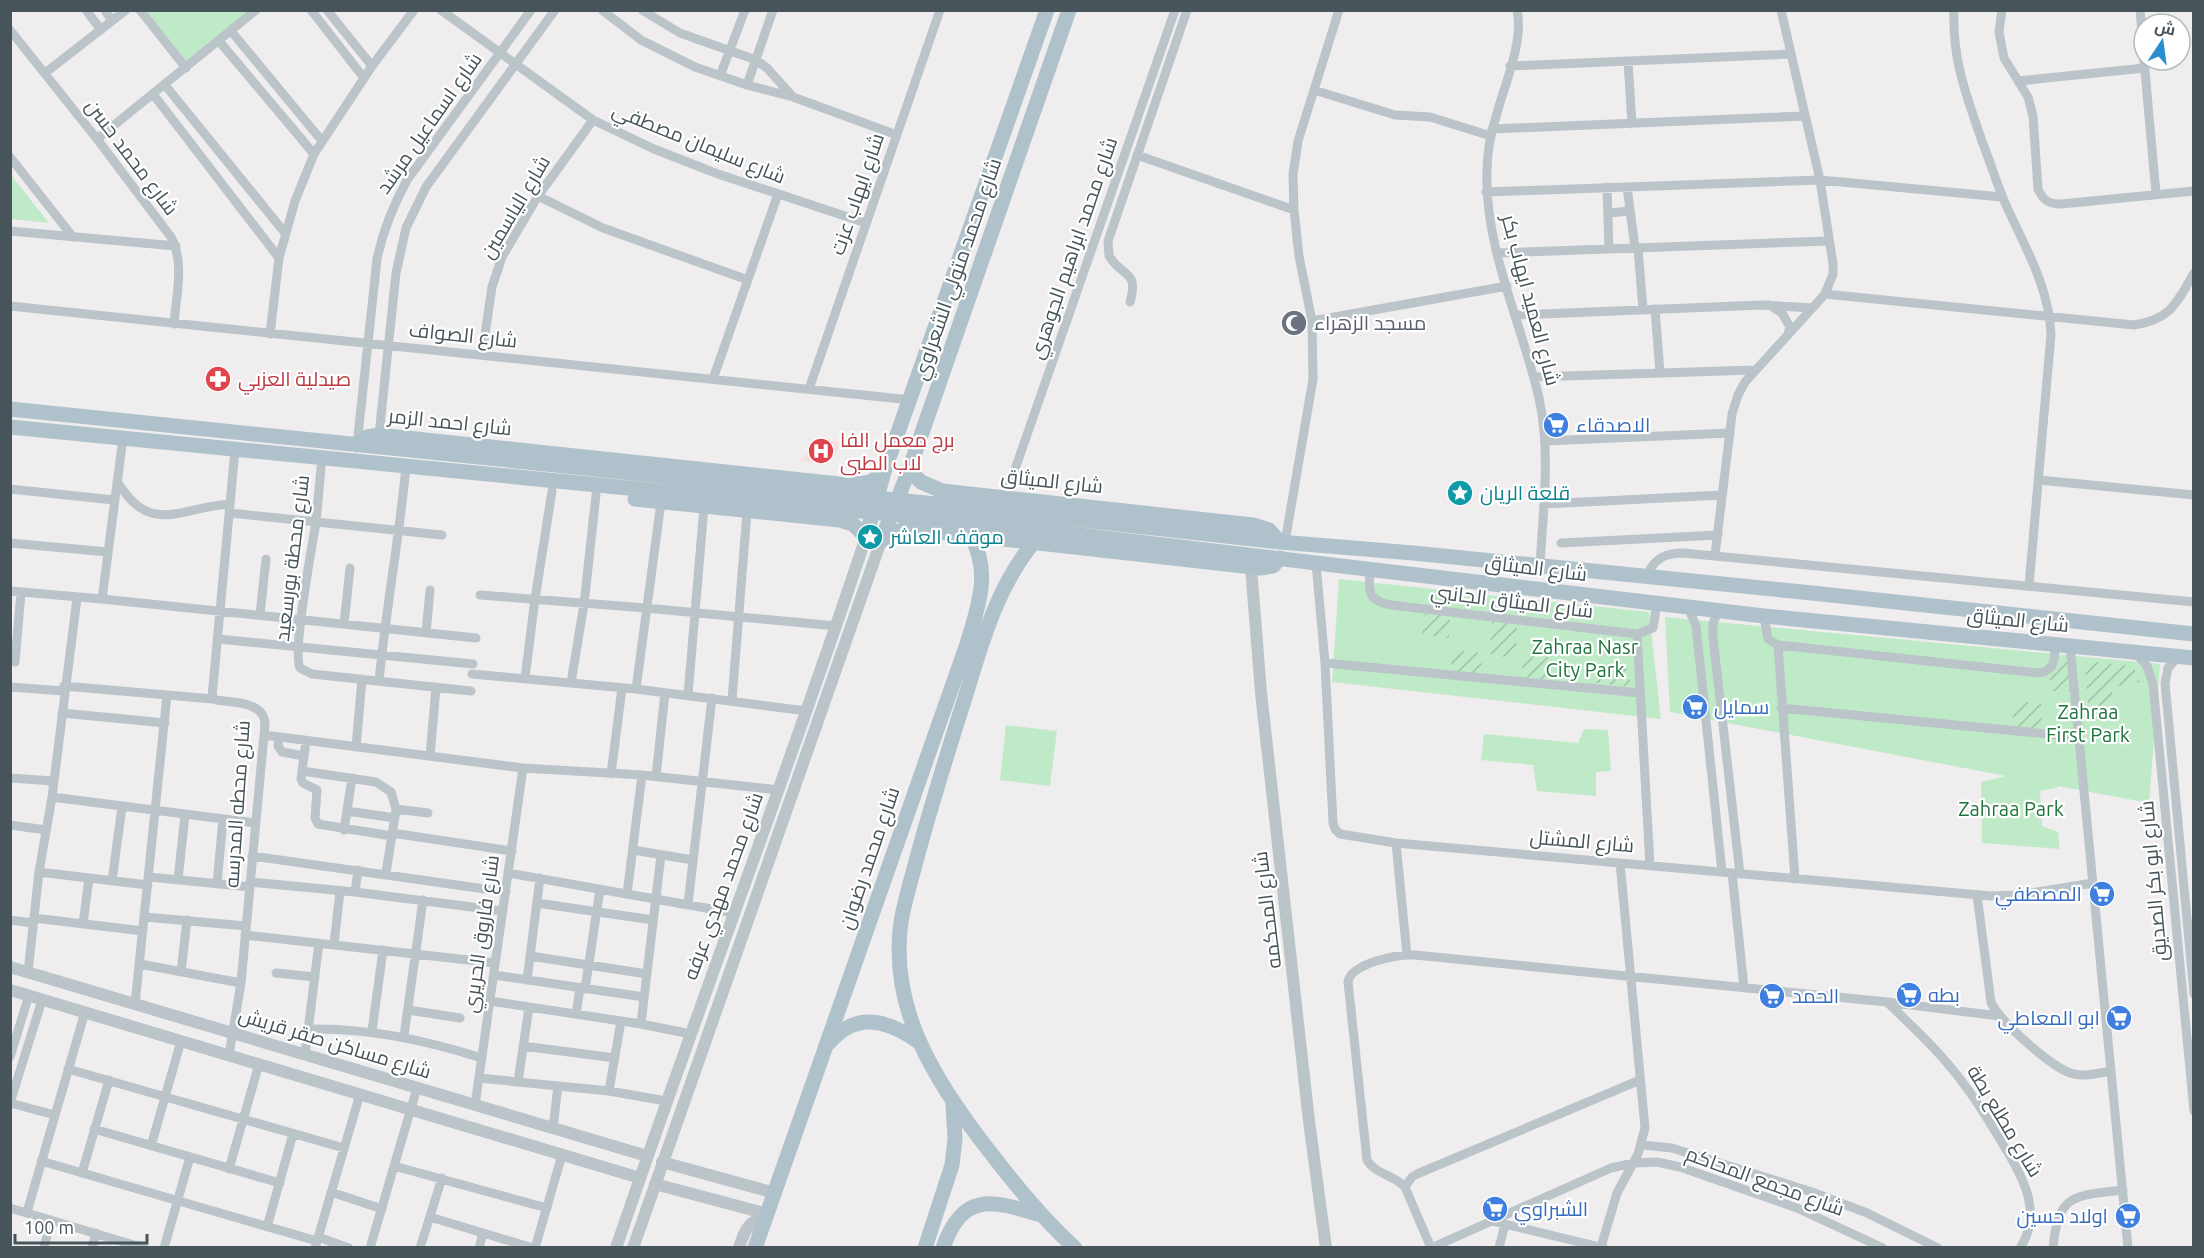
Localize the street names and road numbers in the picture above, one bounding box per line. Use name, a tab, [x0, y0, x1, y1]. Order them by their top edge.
street label: شارع اسماعيل مرشد	[371, 48, 488, 199]
street label: شارع محمد حسن	[79, 94, 183, 221]
street label: شارع سليمان مصطفي	[607, 97, 789, 192]
street label: شارع ايهاب عزت	[825, 130, 891, 259]
street label: شارع محمد ابراهيم الجوهري	[1024, 134, 1126, 363]
street label: شارع الياسمين	[475, 151, 557, 264]
street label: شارع محمد متولي الشعراوي	[908, 155, 1010, 384]
street label: شارع العميد ايهاب بكر	[1494, 211, 1565, 389]
street label: شارع الصواف	[407, 317, 518, 355]
street label: شارع احمد الزمر	[386, 403, 513, 442]
street label: شارع الميثاق	[1000, 464, 1104, 500]
street label: شارع محطة بورسعيد	[270, 473, 316, 643]
street label: شارع الميثاق	[1483, 550, 1588, 588]
street label: شارع الميثاق الجانبي	[1429, 579, 1595, 627]
street label: شارع الميثاق	[1966, 603, 2070, 639]
street label: شارع محطه المدرسه	[219, 719, 257, 889]
street label: شارع محمد رضوان	[833, 784, 906, 933]
street label: شارع محمد مهدي عرفه	[678, 789, 772, 984]
street label: شارع ابو بكر الصديق	[2134, 800, 2174, 962]
street label: شارع المشتل	[1529, 824, 1635, 860]
street label: شارع المحكمه	[1248, 850, 1288, 970]
street label: شارع فاروق الحريري	[458, 854, 508, 1015]
street label: شارع مساكن صقر قريش	[235, 1002, 434, 1086]
street label: شارع مطلع بطة	[1960, 1061, 2048, 1182]
street label: شارع مجمع المحاكم	[1682, 1141, 1848, 1223]

